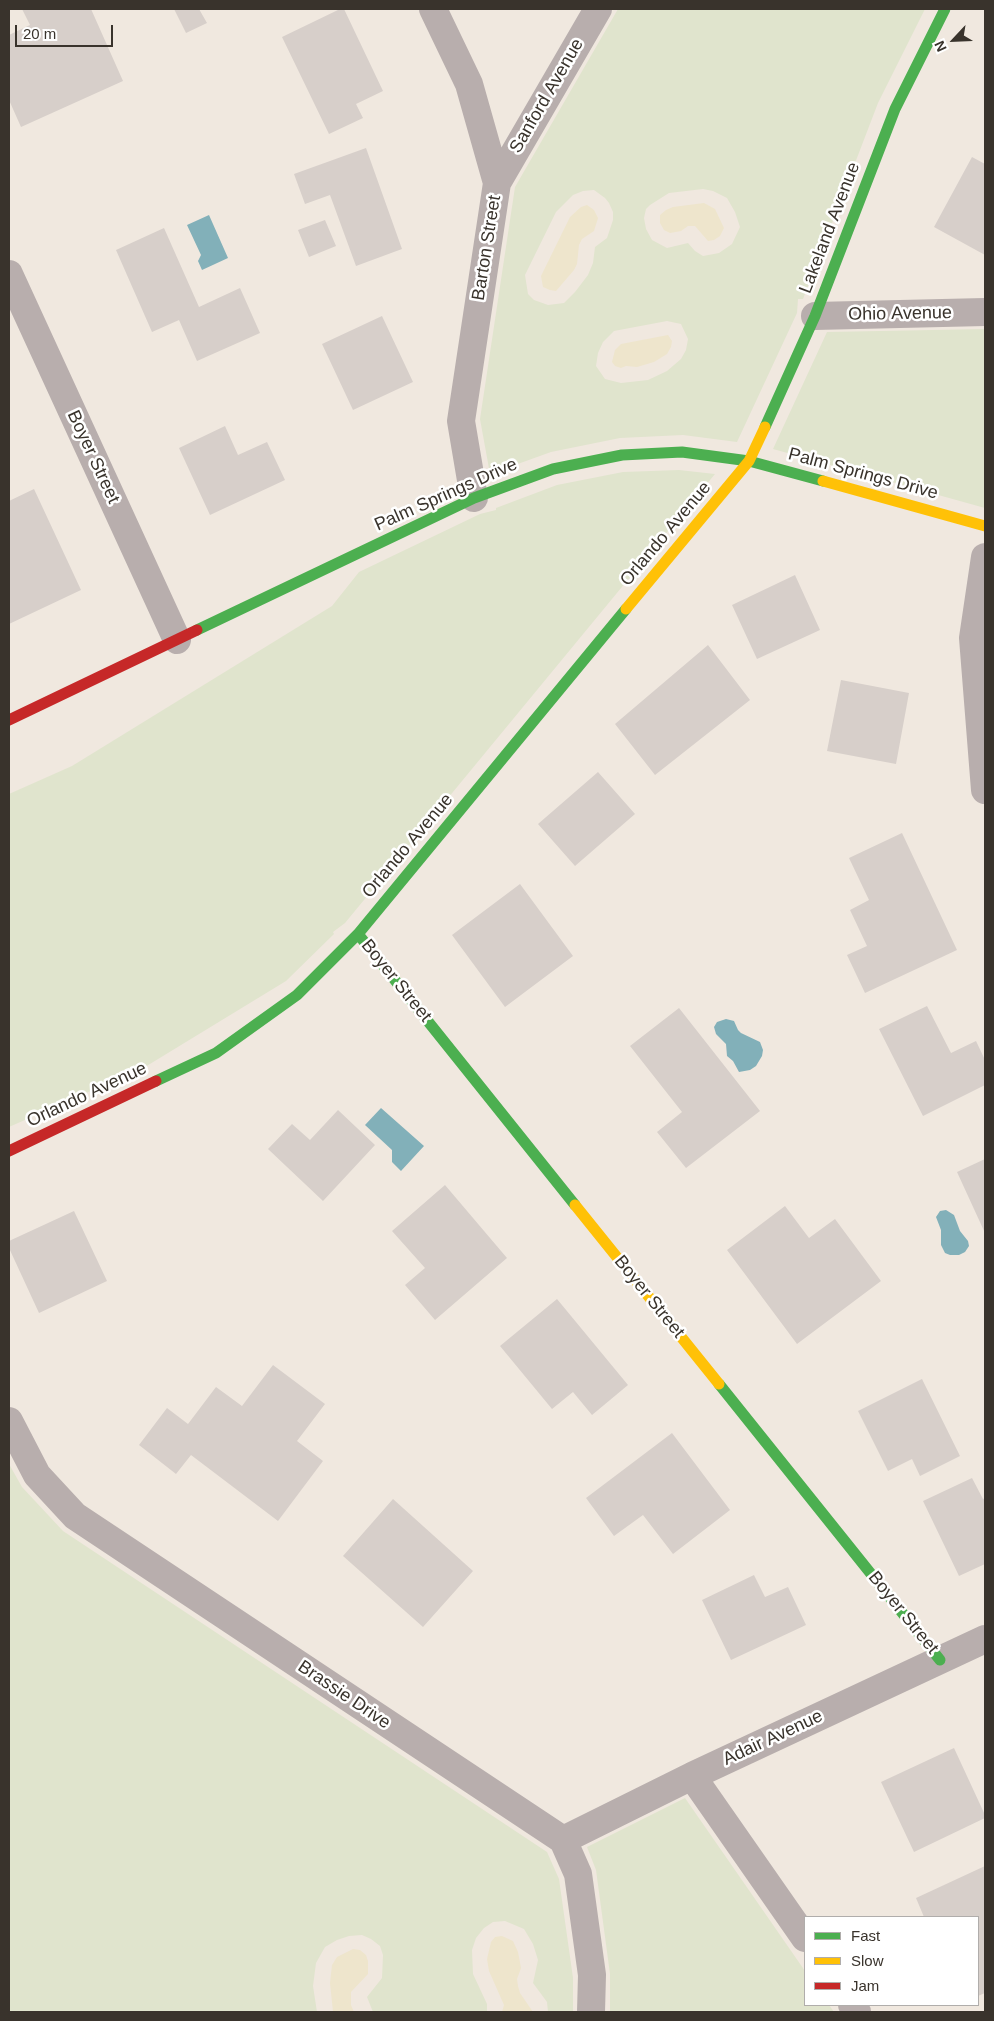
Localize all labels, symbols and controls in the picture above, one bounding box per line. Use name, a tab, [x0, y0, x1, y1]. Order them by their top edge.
scale bar	[18, 15, 115, 47]
north arrow	[929, 15, 979, 65]
text: 20 m	[23, 25, 56, 42]
street label: Sanford Avenue	[505, 35, 589, 157]
text: N	[931, 38, 950, 54]
street label: Lakeland Avenue	[795, 159, 865, 297]
street label: Barton Street	[468, 194, 506, 302]
street label: Ohio Avenue	[848, 302, 952, 326]
street label: Boyer Street	[62, 407, 124, 507]
street label: Palm Springs Drive	[786, 444, 940, 504]
street label: Palm Springs Drive	[371, 454, 521, 536]
street label: Orlando Avenue	[616, 477, 716, 591]
street label: Orlando Avenue	[358, 789, 458, 903]
street label: Boyer Street	[356, 935, 436, 1027]
street label: Orlando Avenue	[24, 1058, 150, 1132]
street label: Boyer Street	[609, 1251, 689, 1343]
street label: Boyer Street	[863, 1567, 943, 1659]
street label: Brassie Drive	[294, 1656, 394, 1734]
street label: Adair Avenue	[720, 1705, 826, 1771]
legend	[804, 1916, 979, 2006]
text: Fast	[851, 1927, 880, 1944]
text: Slow	[851, 1952, 884, 1969]
text: Jam	[851, 1977, 879, 1994]

